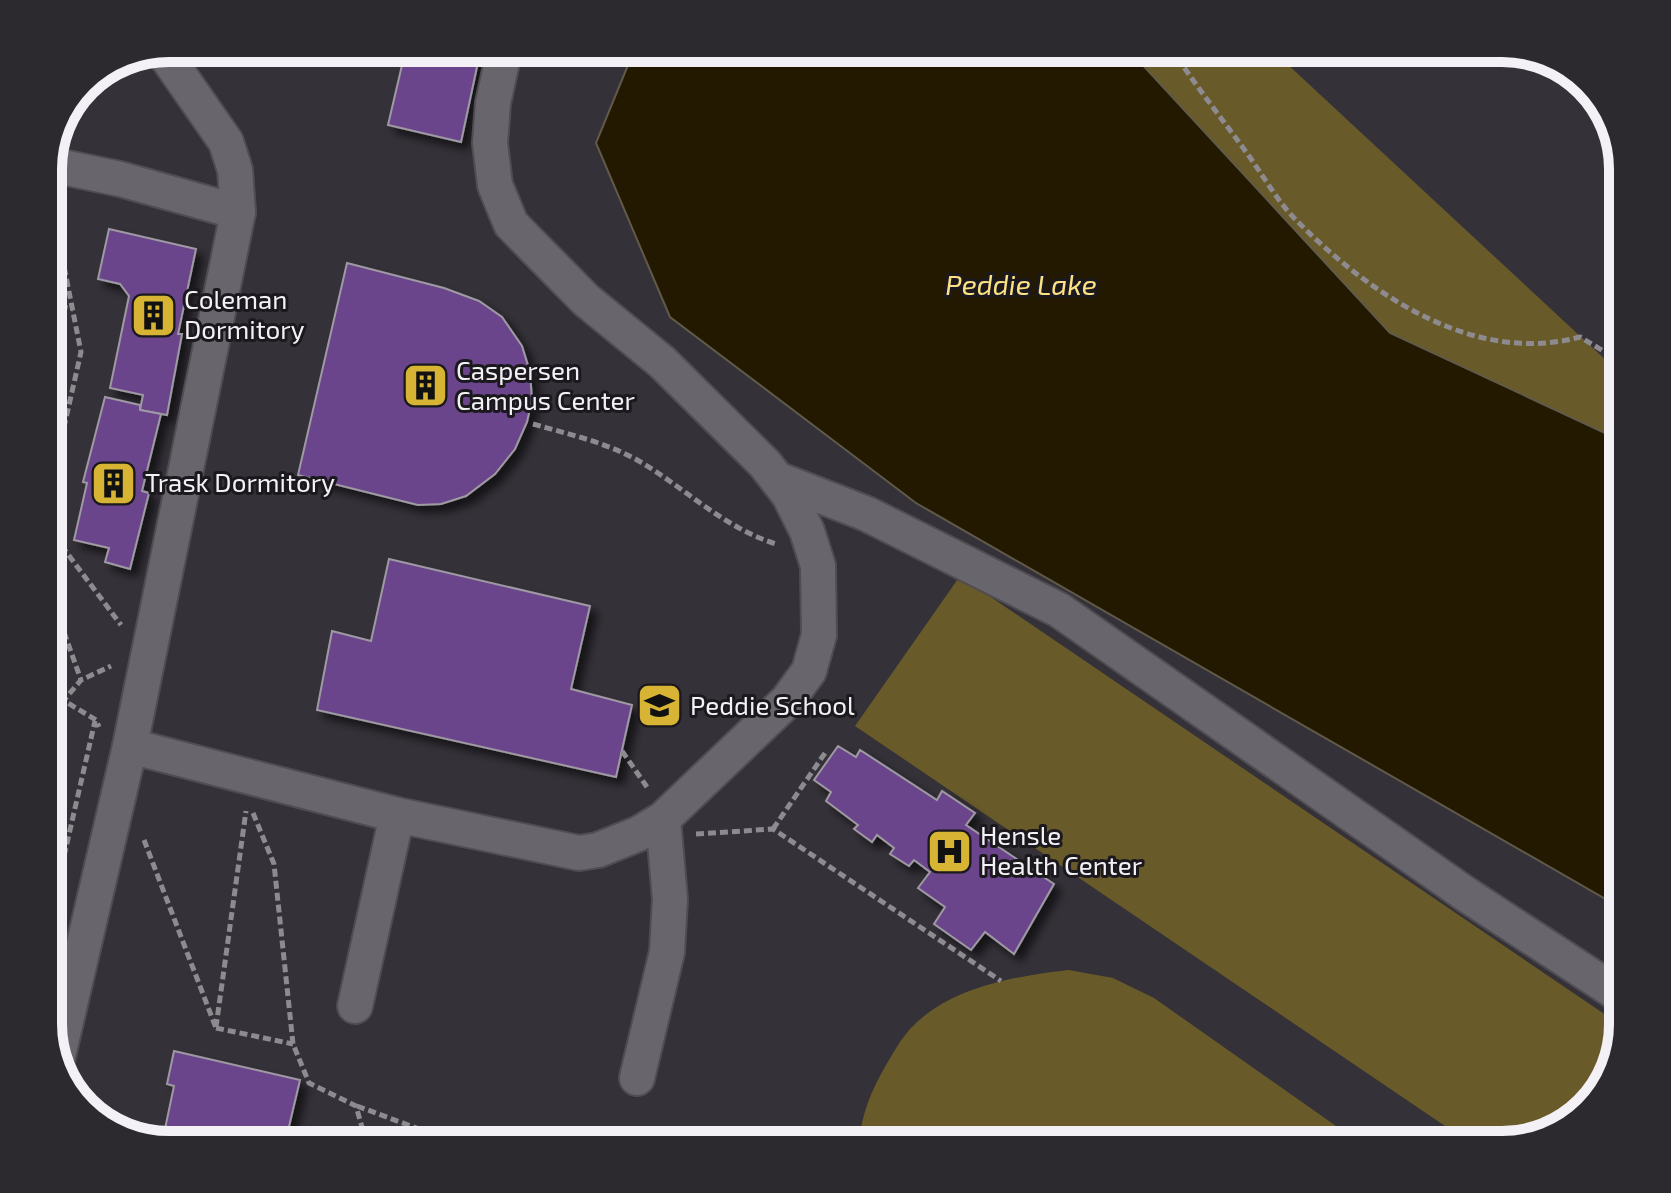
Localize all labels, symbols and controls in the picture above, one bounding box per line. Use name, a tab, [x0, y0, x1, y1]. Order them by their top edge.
water label: Peddie Lake	[945, 267, 1097, 301]
place label: Coleman Dormitory	[184, 283, 305, 344]
building icon: Coleman Dormitory	[129, 291, 177, 339]
place label: Caspersen Campus Center	[456, 354, 635, 415]
building icon: Caspersen Campus Center	[401, 362, 449, 410]
building icon: Trask Dormitory	[90, 459, 138, 507]
place label: Trask Dormitory	[145, 466, 335, 497]
school or university icon: Peddie School	[635, 682, 683, 730]
place label: Peddie School	[690, 689, 855, 720]
place label: Hensle Health Center	[980, 819, 1142, 880]
hospital icon: Hensle Health Center	[925, 827, 973, 875]

